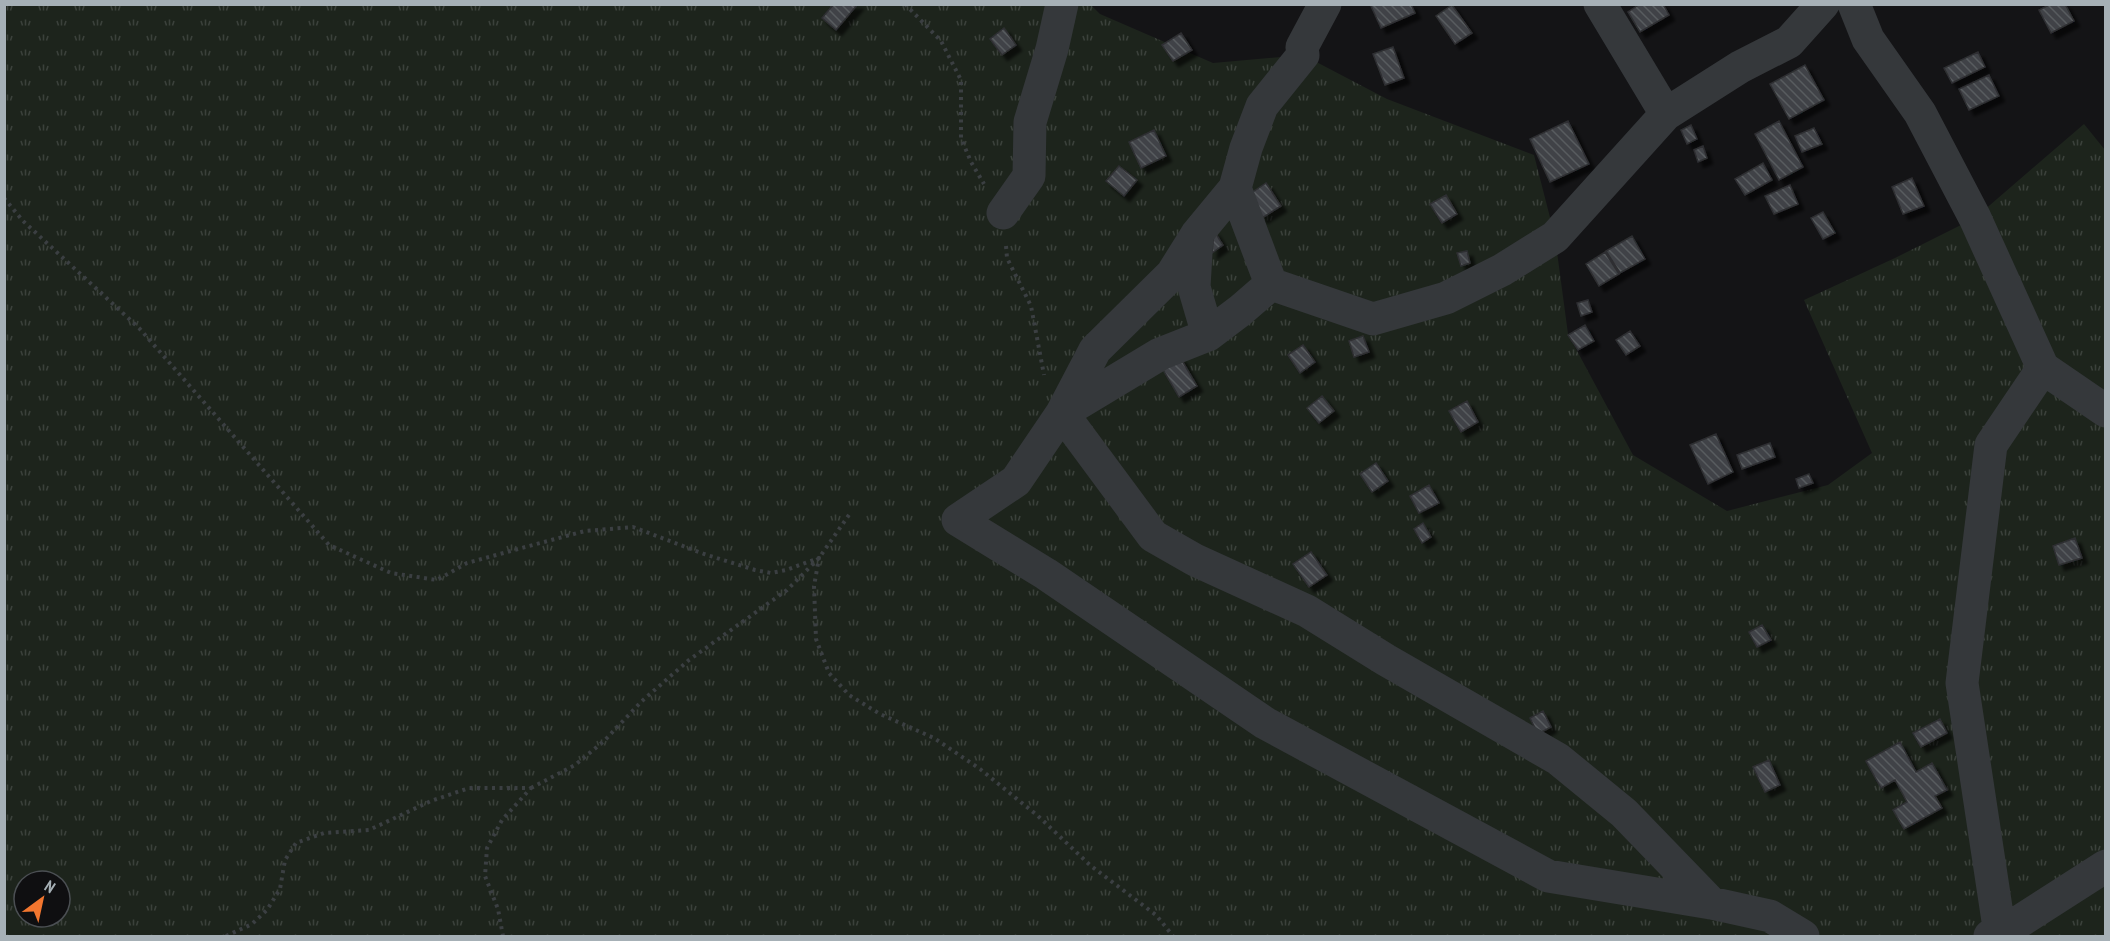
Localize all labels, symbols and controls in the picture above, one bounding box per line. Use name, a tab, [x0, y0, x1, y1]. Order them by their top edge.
north arrow	[12, 869, 72, 929]
text: N	[41, 876, 59, 897]

